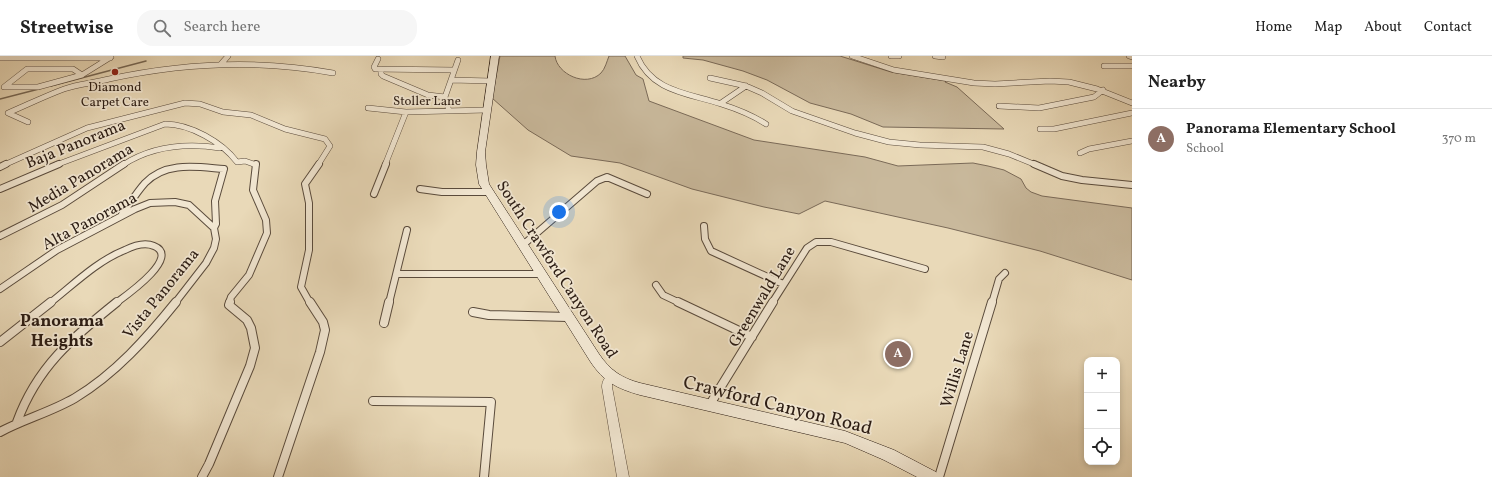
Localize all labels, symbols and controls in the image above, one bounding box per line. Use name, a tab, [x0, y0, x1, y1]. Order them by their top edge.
search box	[137, 10, 417, 46]
text: Streetwise	[20, 15, 113, 41]
icon: search	[151, 17, 173, 39]
text: Search here	[183, 17, 260, 38]
text: Home	[1255, 18, 1292, 37]
text: Map	[1314, 18, 1342, 37]
text: About	[1364, 18, 1402, 37]
text: Contact	[1424, 18, 1472, 37]
marker: Diamond Carpet Care	[110, 67, 120, 77]
text: Nearby	[1148, 71, 1206, 94]
place label: Diamond Carpet Care	[81, 79, 149, 112]
street label: Stoller Lane	[393, 93, 461, 111]
street label: Baja Panorama	[23, 115, 129, 175]
text: Panorama Elementary School	[1186, 119, 1396, 140]
text: A	[1156, 130, 1166, 148]
text: 370 m	[1442, 130, 1476, 148]
street label: Media Panorama	[24, 139, 138, 219]
text: School	[1186, 140, 1224, 158]
street label: South Crawford Canyon Road	[490, 177, 622, 363]
street label: Alta Panorama	[38, 187, 141, 256]
your location	[549, 202, 569, 222]
street label: Greenwald Lane	[724, 243, 801, 352]
street label: Vista Panorama	[118, 244, 205, 344]
district label: Panorama Heights	[20, 310, 104, 353]
street label: Willis Lane	[936, 329, 980, 411]
pin: A	[885, 339, 911, 369]
map controls	[1084, 357, 1120, 465]
button: +	[1084, 357, 1120, 393]
street label: Crawford Canyon Road	[680, 370, 875, 442]
button: −	[1084, 393, 1120, 429]
button: locate	[1084, 429, 1120, 465]

